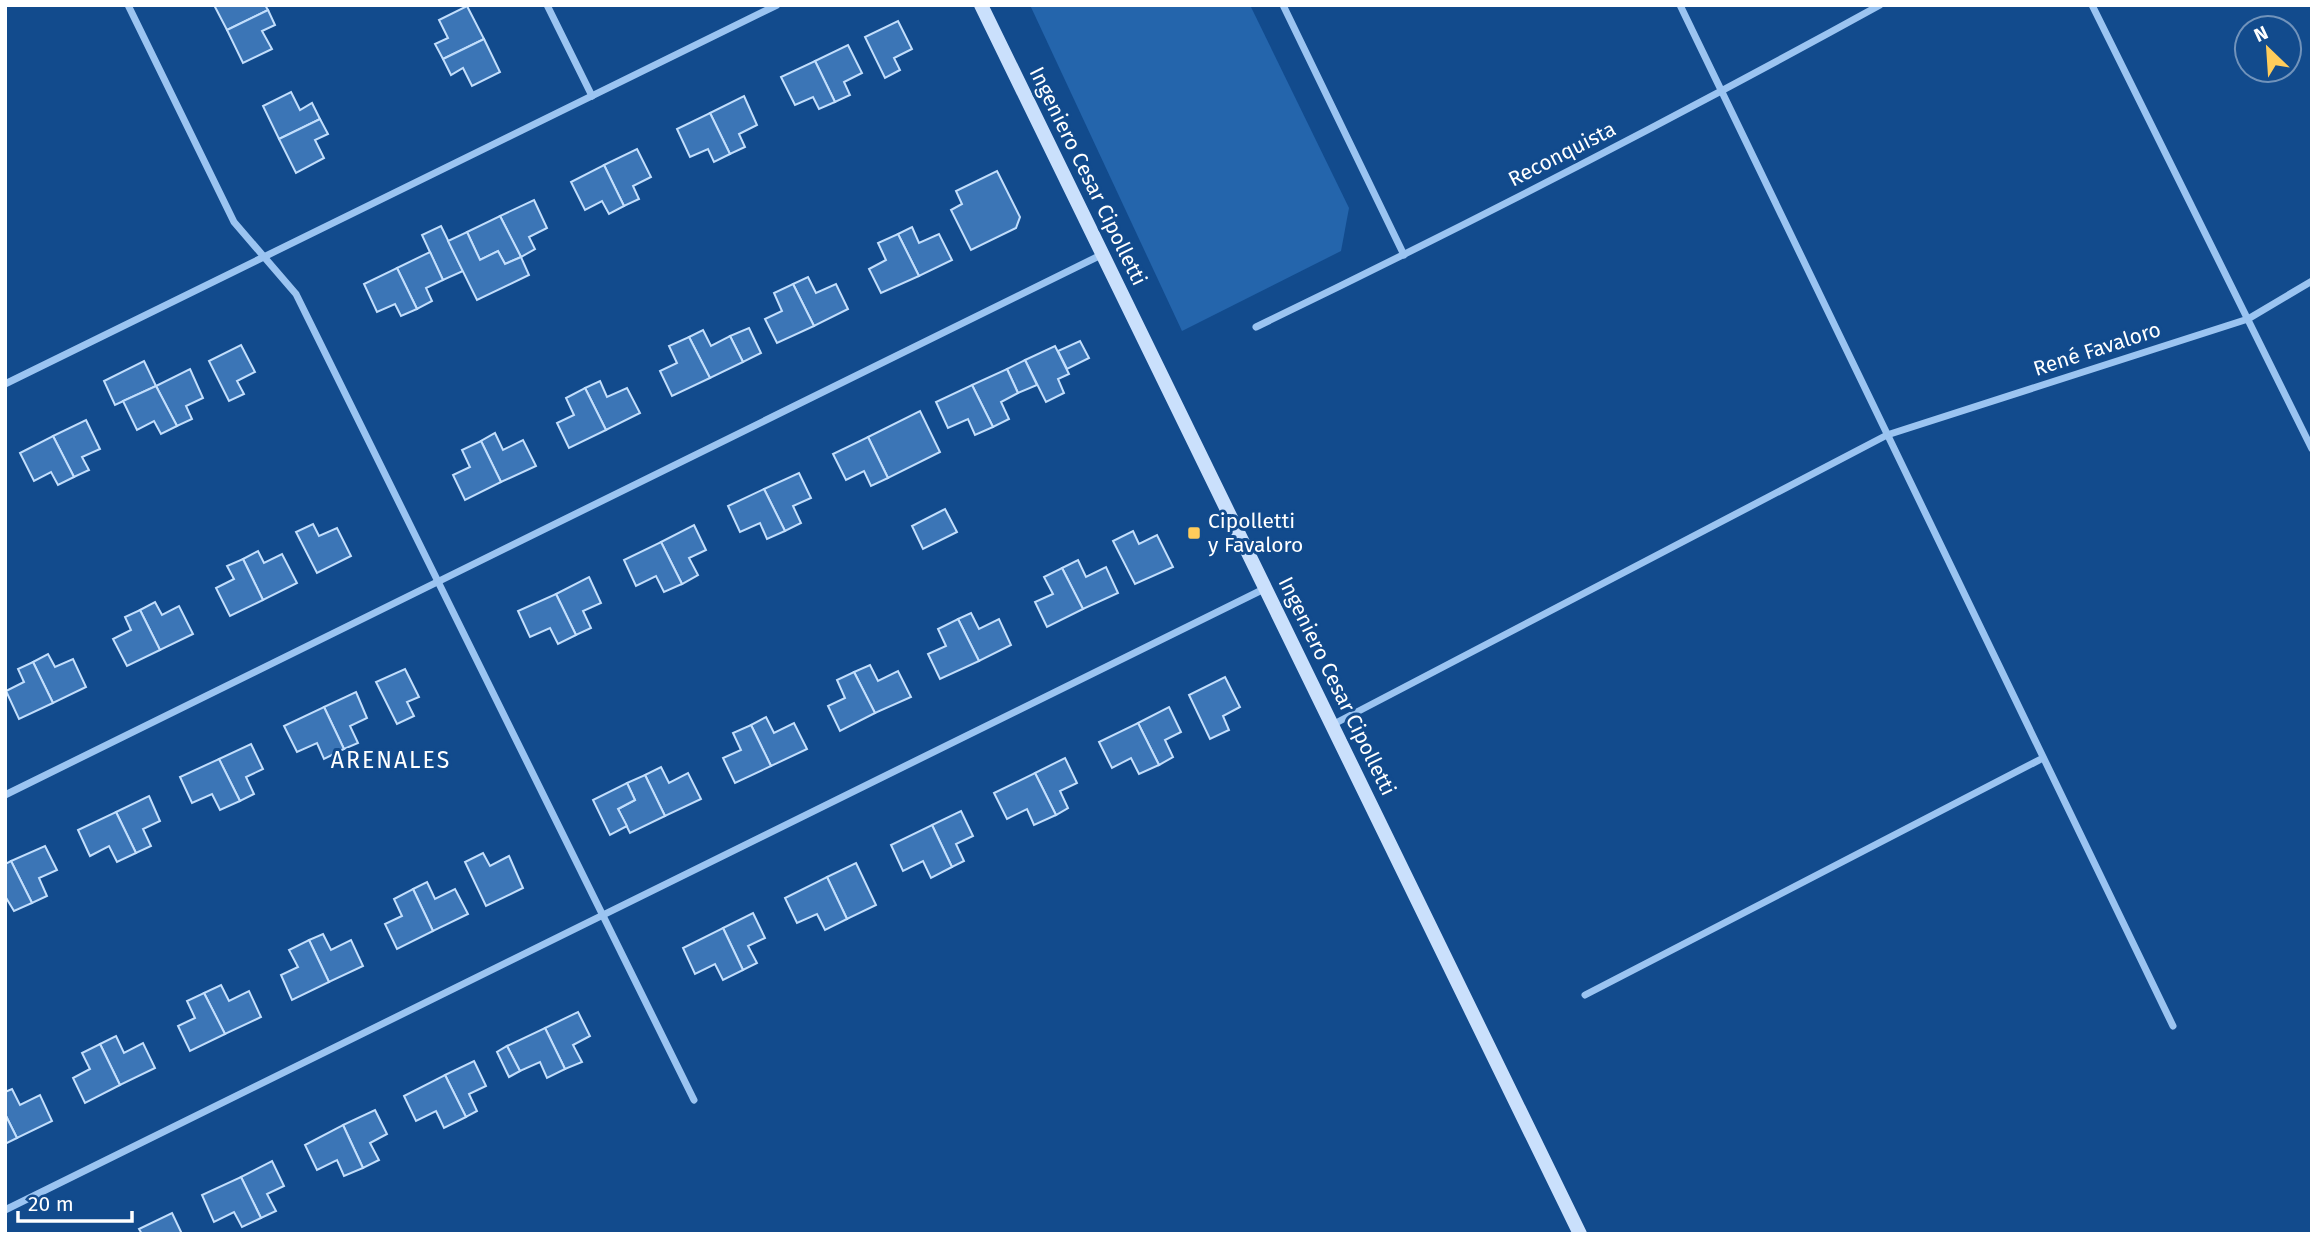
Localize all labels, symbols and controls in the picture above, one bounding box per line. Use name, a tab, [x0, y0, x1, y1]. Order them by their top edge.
north arrow	[2233, 14, 2303, 84]
text: N	[2250, 21, 2272, 47]
street label: Ingeniero Cesar Cipolletti	[1024, 62, 1152, 290]
street label: Reconquista	[1504, 116, 1620, 192]
street label: René Favaloro	[2030, 316, 2164, 382]
place label: Cipolletti y Favaloro	[1208, 508, 1303, 558]
marker: Cipolletti y Favaloro	[1186, 525, 1202, 541]
street label: Ingeniero Cesar Cipolletti	[1273, 572, 1401, 800]
district label: ARENALES	[331, 746, 451, 774]
scale bar	[18, 1180, 131, 1224]
text: 20 m	[28, 1191, 74, 1217]

